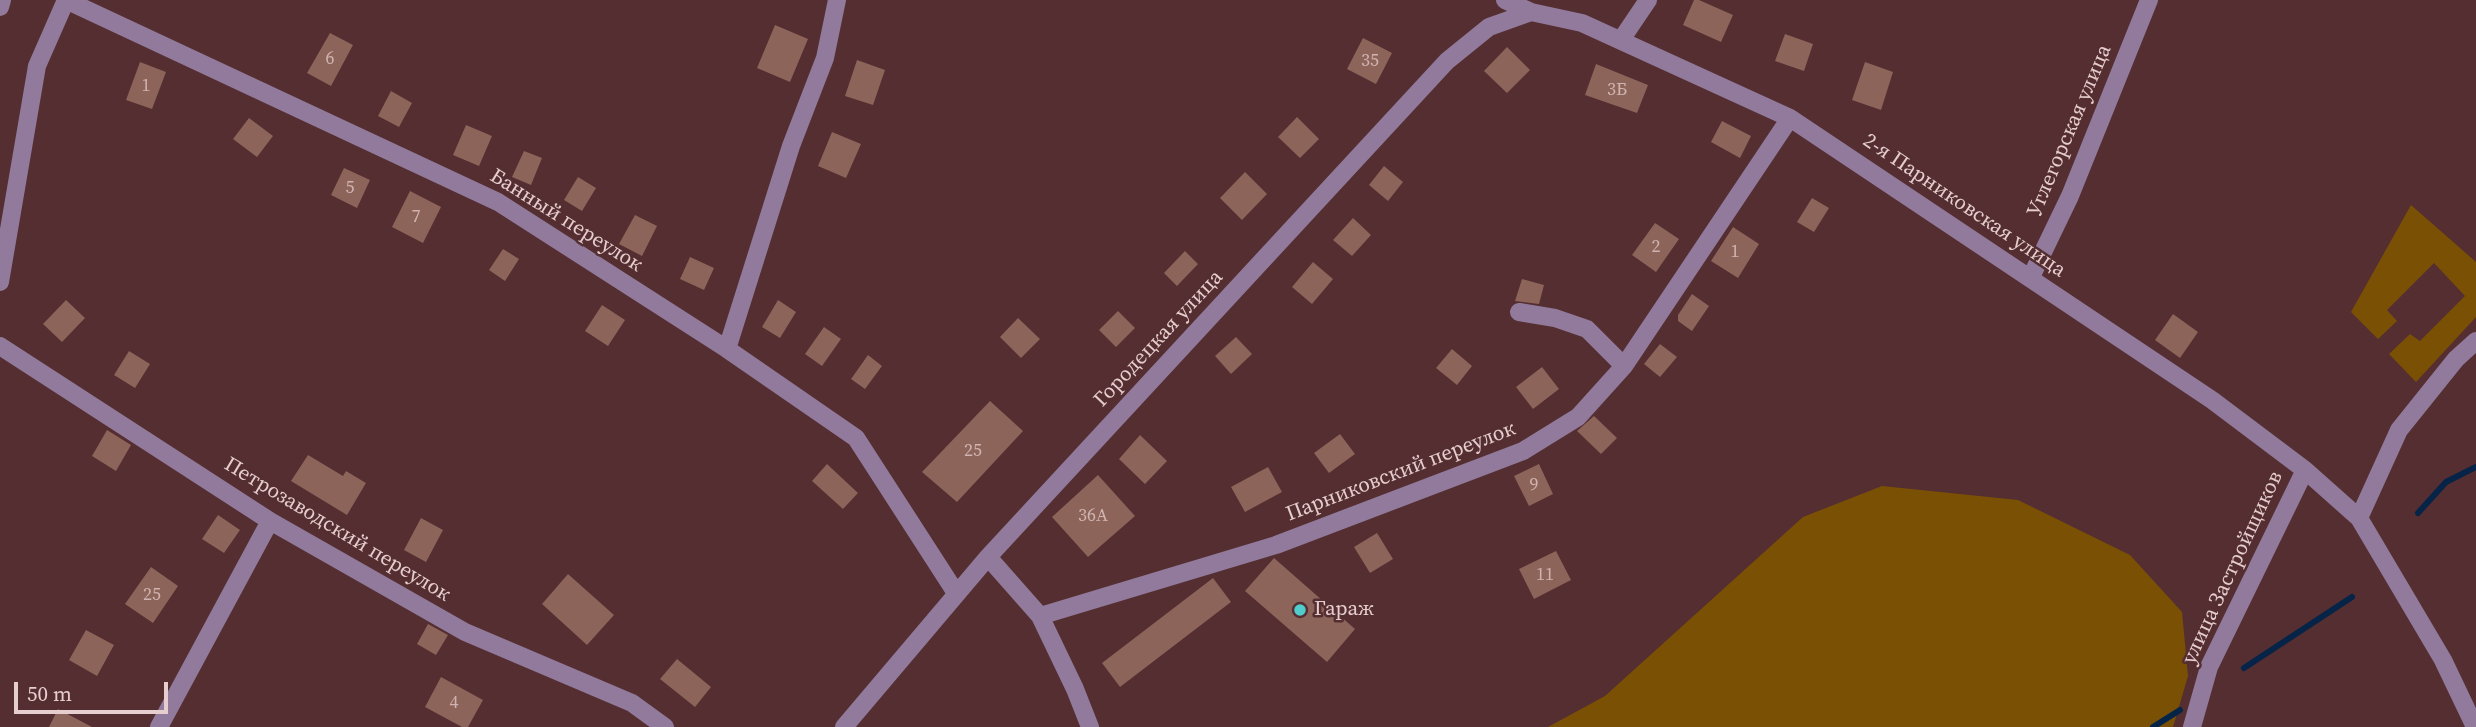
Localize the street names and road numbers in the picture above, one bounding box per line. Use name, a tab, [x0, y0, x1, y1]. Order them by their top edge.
street label: Углегорская улица	[2022, 41, 2118, 221]
street label: 2-я Парниковская улица	[1858, 129, 2070, 283]
street label: Банный переулок	[485, 164, 647, 278]
street label: Городецкая улица	[1089, 265, 1229, 413]
street label: Парниковский переулок	[1283, 417, 1519, 527]
street label: Петрозаводский переулок	[219, 452, 455, 608]
street label: улица Застройщиков	[2177, 468, 2289, 668]

